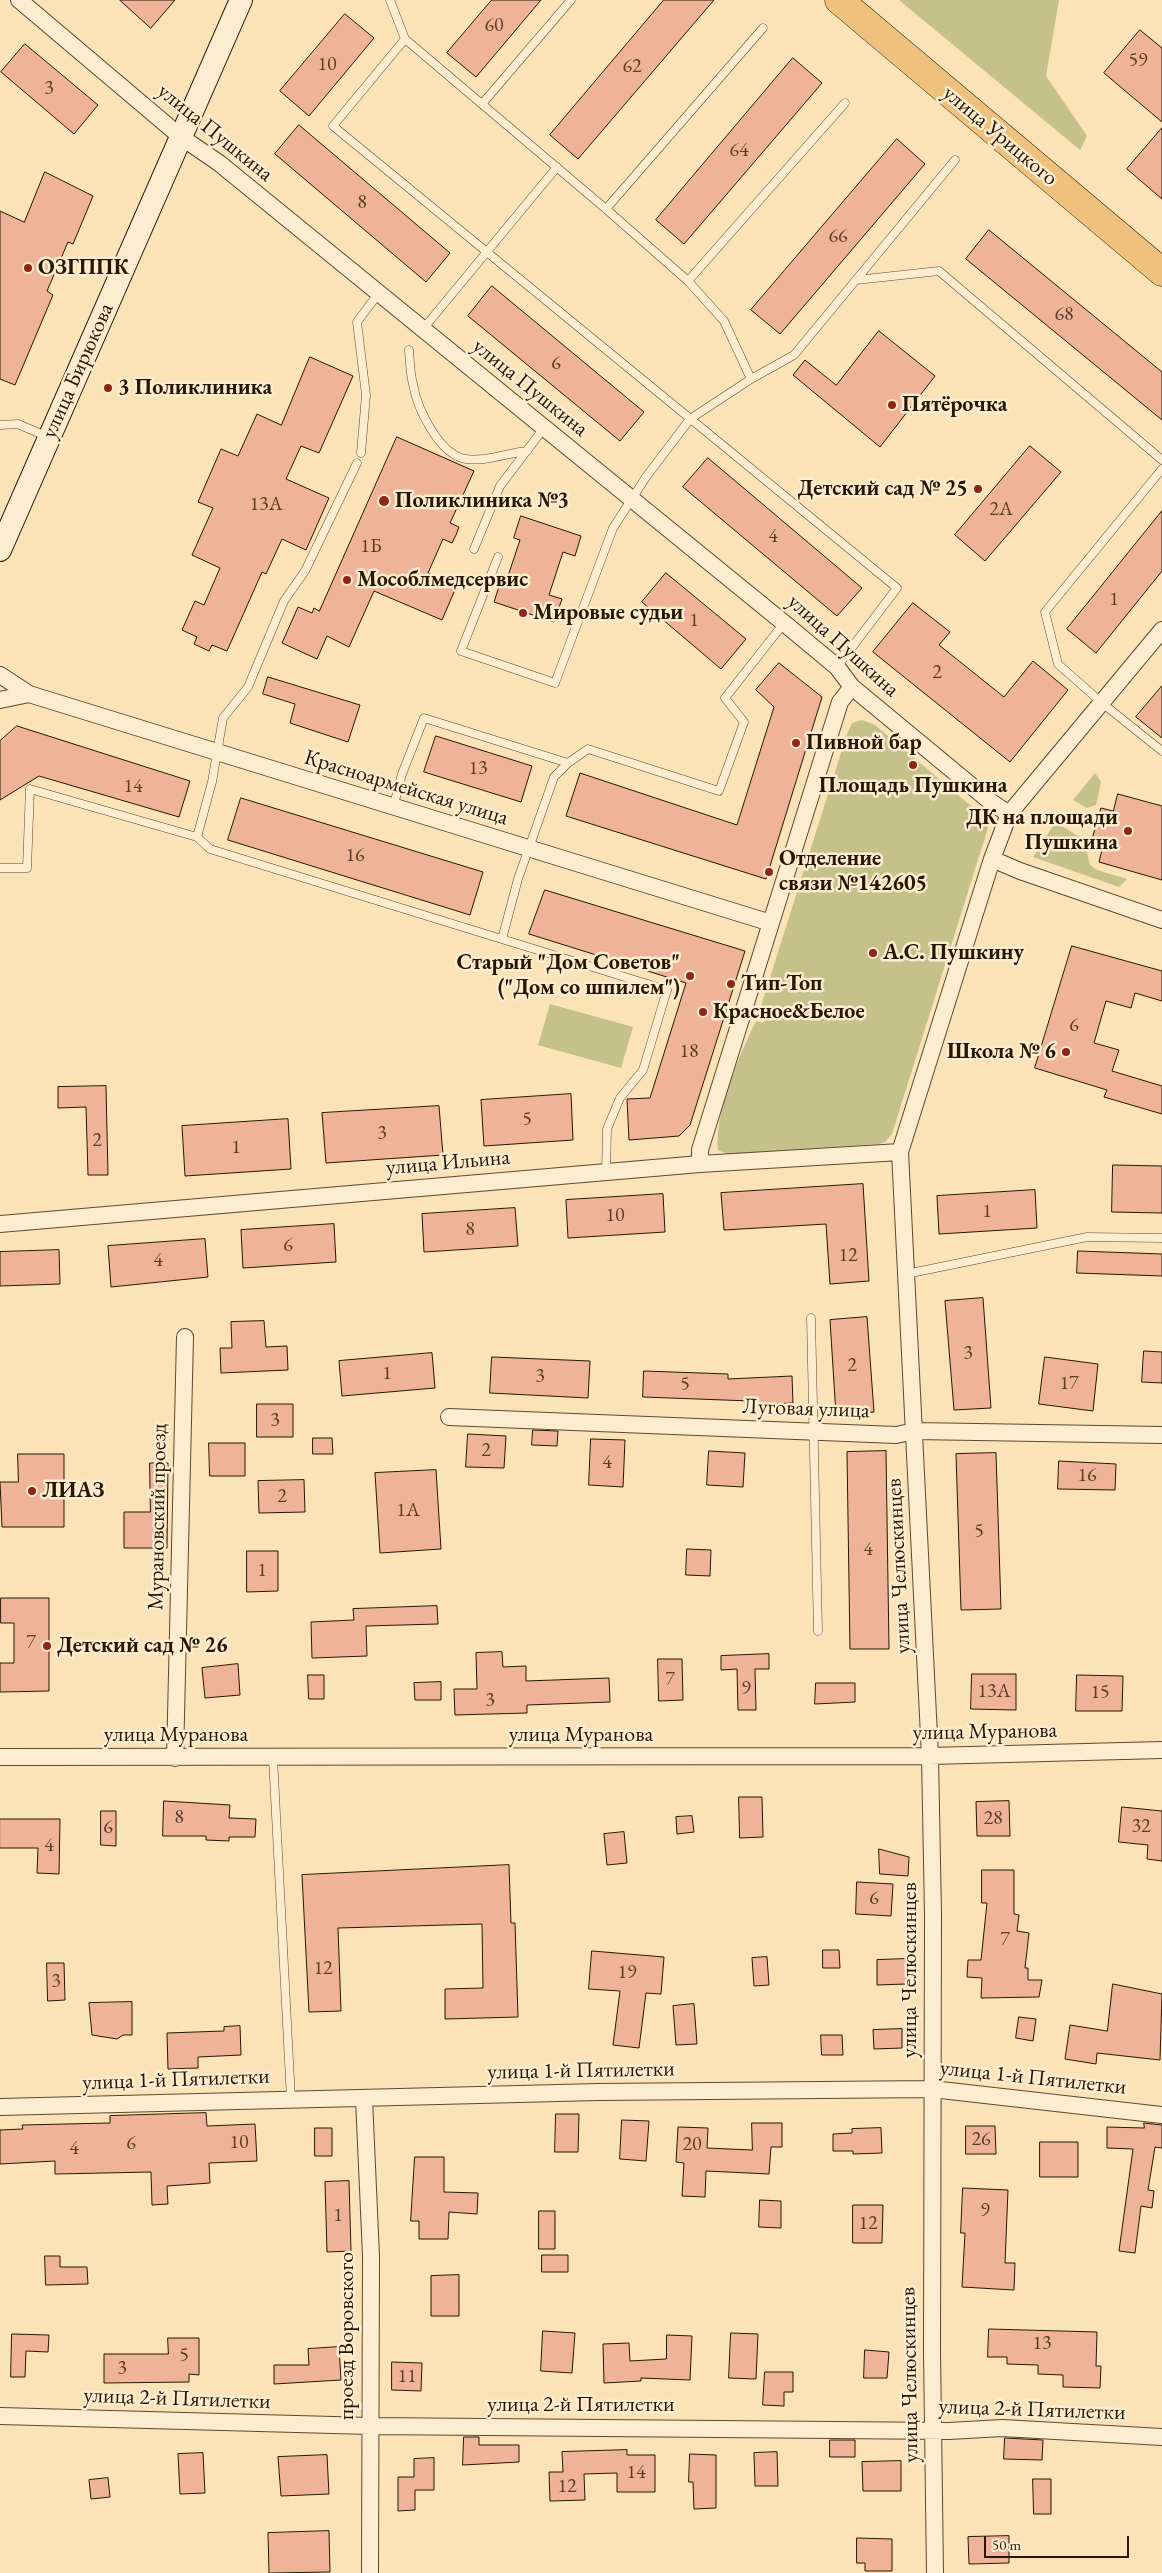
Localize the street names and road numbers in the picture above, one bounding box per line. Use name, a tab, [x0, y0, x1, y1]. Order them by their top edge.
street label: улица Пушкина	[152, 78, 278, 188]
street label: улица Урицкого	[937, 80, 1063, 192]
street label: улица Бирюкова	[36, 299, 120, 443]
street label: улица Пушкина	[467, 333, 593, 443]
street label: улица Пушкина	[782, 589, 904, 703]
street label: Красноармейская улица	[301, 744, 511, 832]
street label: улица Ильина	[385, 1144, 511, 1182]
street label: Луговая улица	[742, 1394, 870, 1424]
street label: Мурановский проезд	[143, 1423, 173, 1611]
street label: улица Челюскинцев	[881, 1478, 917, 1654]
street label: улица Муранова	[912, 1718, 1058, 1746]
street label: улица Муранова	[104, 1722, 248, 1748]
street label: улица Муранова	[509, 1722, 653, 1748]
street label: улица Челюскинцев	[897, 1882, 923, 2058]
street label: улица 1-й Пятилетки	[938, 2055, 1128, 2101]
street label: улица 1-й Пятилетки	[487, 2056, 675, 2086]
street label: улица 1-й Пятилетки	[82, 2064, 270, 2096]
street label: проезд Воровского	[334, 2252, 360, 2420]
street label: улица Челюскинцев	[895, 2287, 925, 2463]
street label: улица 2-й Пятилетки	[83, 2383, 271, 2415]
street label: улица 2-й Пятилетки	[487, 2392, 675, 2418]
street label: улица 2-й Пятилетки	[938, 2394, 1126, 2426]

